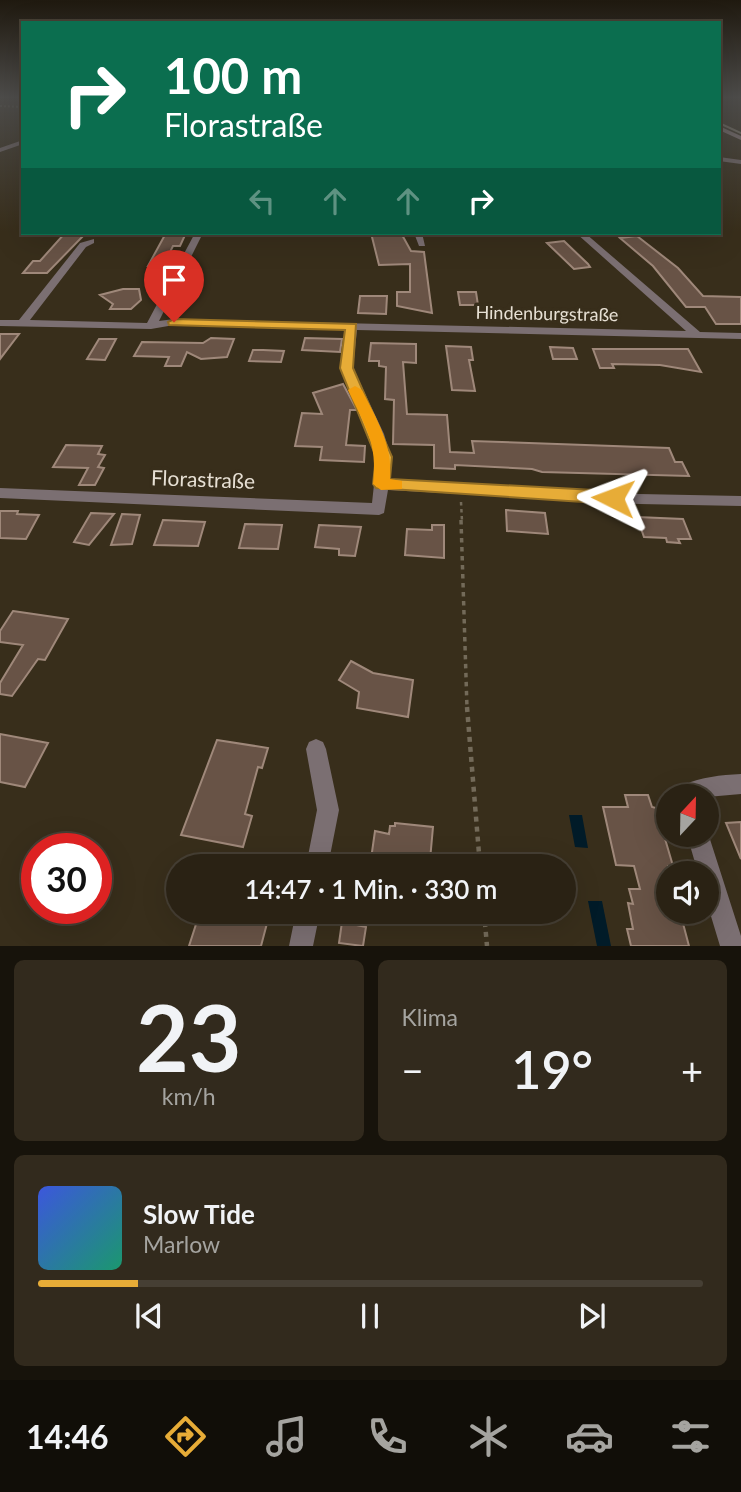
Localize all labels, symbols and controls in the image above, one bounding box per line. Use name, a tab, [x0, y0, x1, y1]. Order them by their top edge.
text: 100 m	[164, 46, 302, 104]
icon: right	[49, 49, 140, 140]
text: Florastraße	[164, 105, 323, 144]
icon: left	[243, 182, 281, 220]
icon: ahead	[316, 182, 354, 220]
icon: ahead	[389, 182, 427, 220]
icon: right	[462, 182, 500, 220]
pin	[144, 250, 204, 322]
icon: arrive	[155, 261, 193, 299]
street label: Hindenburgstraße	[475, 301, 619, 325]
position arrow	[576, 461, 650, 535]
street label: Florastraße	[151, 464, 256, 493]
north arrow	[656, 784, 719, 847]
map controls	[656, 784, 719, 924]
speed limit sign: 30	[21, 833, 112, 924]
button: sound	[656, 861, 719, 924]
text: 14:47 · 1 Min. · 330 m	[245, 873, 497, 905]
text: 23	[136, 982, 242, 1091]
text: Klima	[402, 1003, 458, 1031]
text: 19°	[511, 1038, 593, 1100]
text: −	[402, 1047, 424, 1093]
text: +	[681, 1047, 703, 1093]
text: km/h	[162, 1082, 216, 1110]
text: Slow Tide	[143, 1198, 255, 1230]
text: Marlow	[143, 1230, 220, 1258]
icon: previous	[130, 1297, 168, 1335]
icon: pause	[351, 1297, 389, 1335]
icon: next	[573, 1297, 611, 1335]
icon: directions	[161, 1412, 210, 1461]
icon: music	[262, 1412, 311, 1461]
icon: phone	[363, 1412, 412, 1461]
icon: climate	[464, 1412, 513, 1461]
icon: car	[565, 1412, 614, 1461]
icon: filters	[666, 1412, 715, 1461]
text: 14:46	[26, 1417, 109, 1456]

